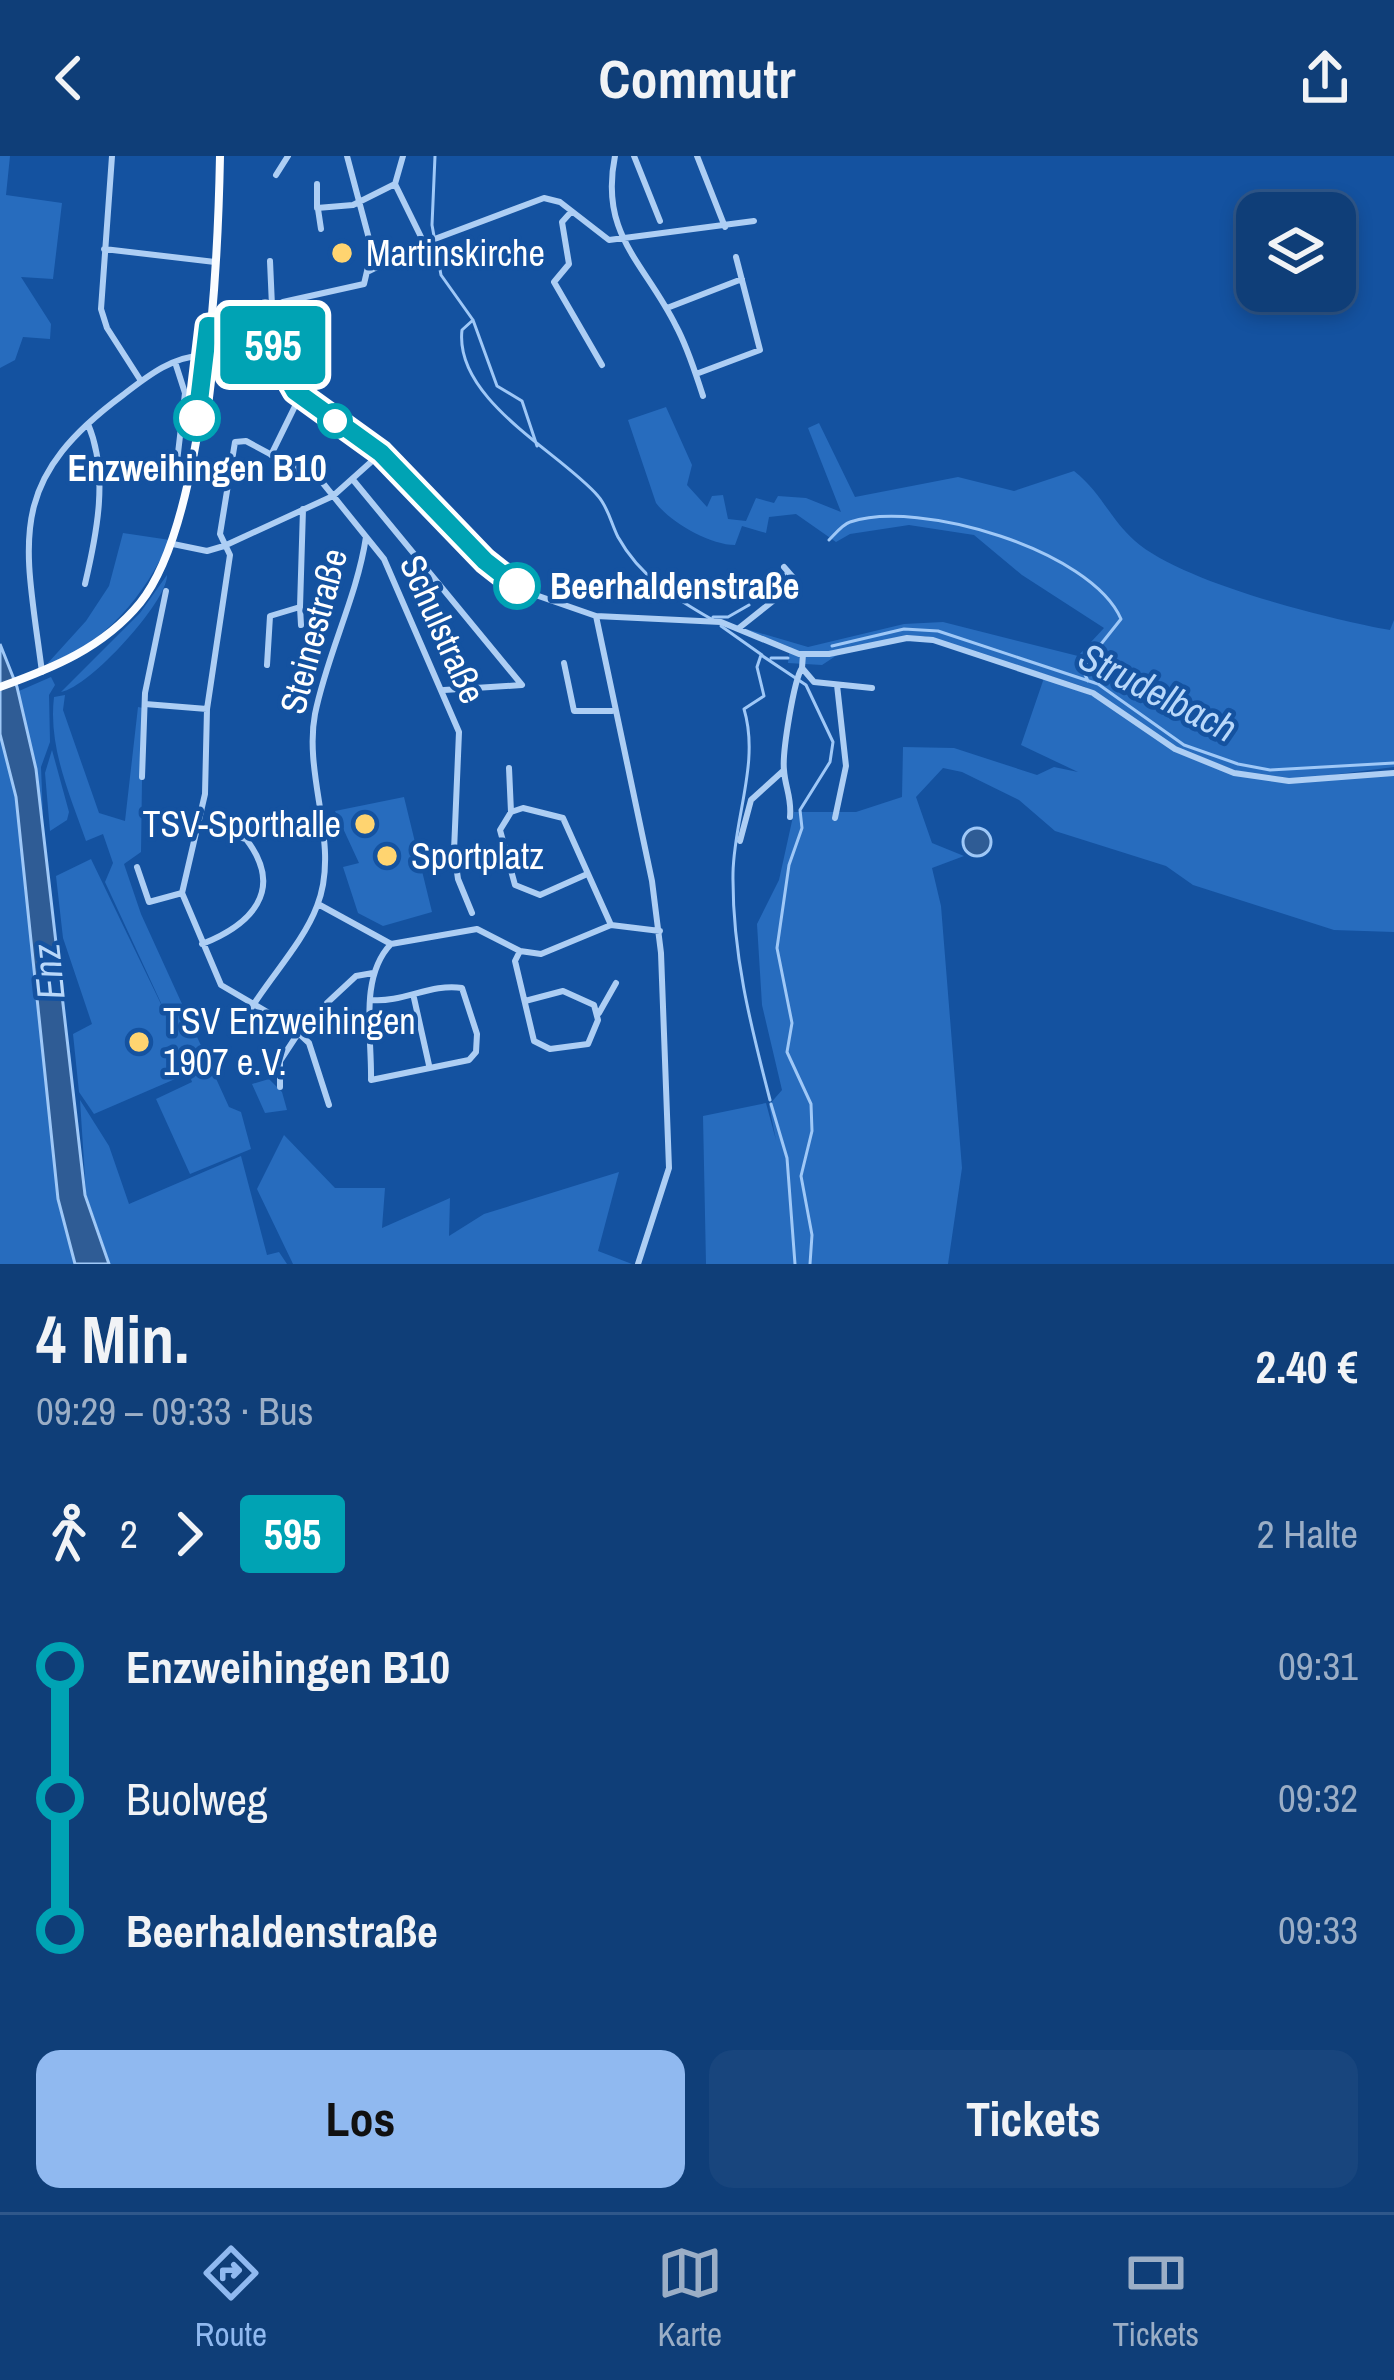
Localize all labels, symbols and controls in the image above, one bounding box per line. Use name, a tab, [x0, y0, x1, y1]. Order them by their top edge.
text: Commutr	[599, 42, 795, 115]
icon: back	[36, 45, 102, 111]
icon: share	[1292, 45, 1358, 111]
map controls	[1236, 192, 1356, 312]
button: layers	[1236, 192, 1356, 312]
place label: Martinskirche	[366, 229, 545, 277]
marker: Martinskirche	[329, 240, 355, 266]
line badge: 595	[204, 306, 342, 384]
text: 595	[244, 317, 302, 373]
marker: Enzweihingen B10	[175, 396, 219, 440]
unlabelled marker	[319, 405, 351, 437]
place label: Enzweihingen B10	[67, 444, 327, 492]
street label: Steinestraße	[268, 543, 358, 719]
street label: Schulstraße	[389, 547, 497, 711]
place label: Beerhaldenstraße	[550, 562, 799, 610]
marker: Beerhaldenstraße	[495, 564, 539, 608]
water label: Strudelbach	[1070, 630, 1246, 754]
place label: TSV-Sporthalle	[142, 800, 341, 848]
marker: TSV-Sporthalle	[352, 811, 378, 837]
place label: Sportplatz	[411, 832, 544, 880]
marker: Sportplatz	[374, 843, 400, 869]
water label: Enz	[19, 941, 77, 1002]
place label: TSV Enzweihingen 1907 e.V.	[163, 997, 416, 1086]
marker: TSV Enzweihingen 1907 e.V.	[126, 1029, 152, 1055]
text: 4 Min.	[36, 1295, 189, 1384]
text: 2.40 €	[1255, 1336, 1358, 1397]
text: 09:29 – 09:33 · Bus	[36, 1385, 313, 1437]
icon: walk	[36, 1501, 102, 1567]
icon: forward	[156, 1501, 222, 1567]
text: 595	[264, 1506, 321, 1562]
text: 2	[120, 1508, 138, 1560]
text: 2 Halte	[1257, 1508, 1358, 1560]
text: Enzweihingen B10	[126, 1636, 450, 1697]
text: 09:31	[1278, 1640, 1358, 1692]
text: Buolweg	[126, 1768, 268, 1829]
text: 09:32	[1278, 1772, 1358, 1824]
text: Beerhaldenstraße	[126, 1900, 438, 1961]
text: 09:33	[1278, 1904, 1358, 1956]
button: Los	[36, 2050, 685, 2188]
button: Tickets	[709, 2050, 1358, 2188]
tab: Route	[195, 2240, 267, 2356]
tab: Karte	[657, 2240, 723, 2356]
tab: Tickets	[1113, 2240, 1199, 2356]

